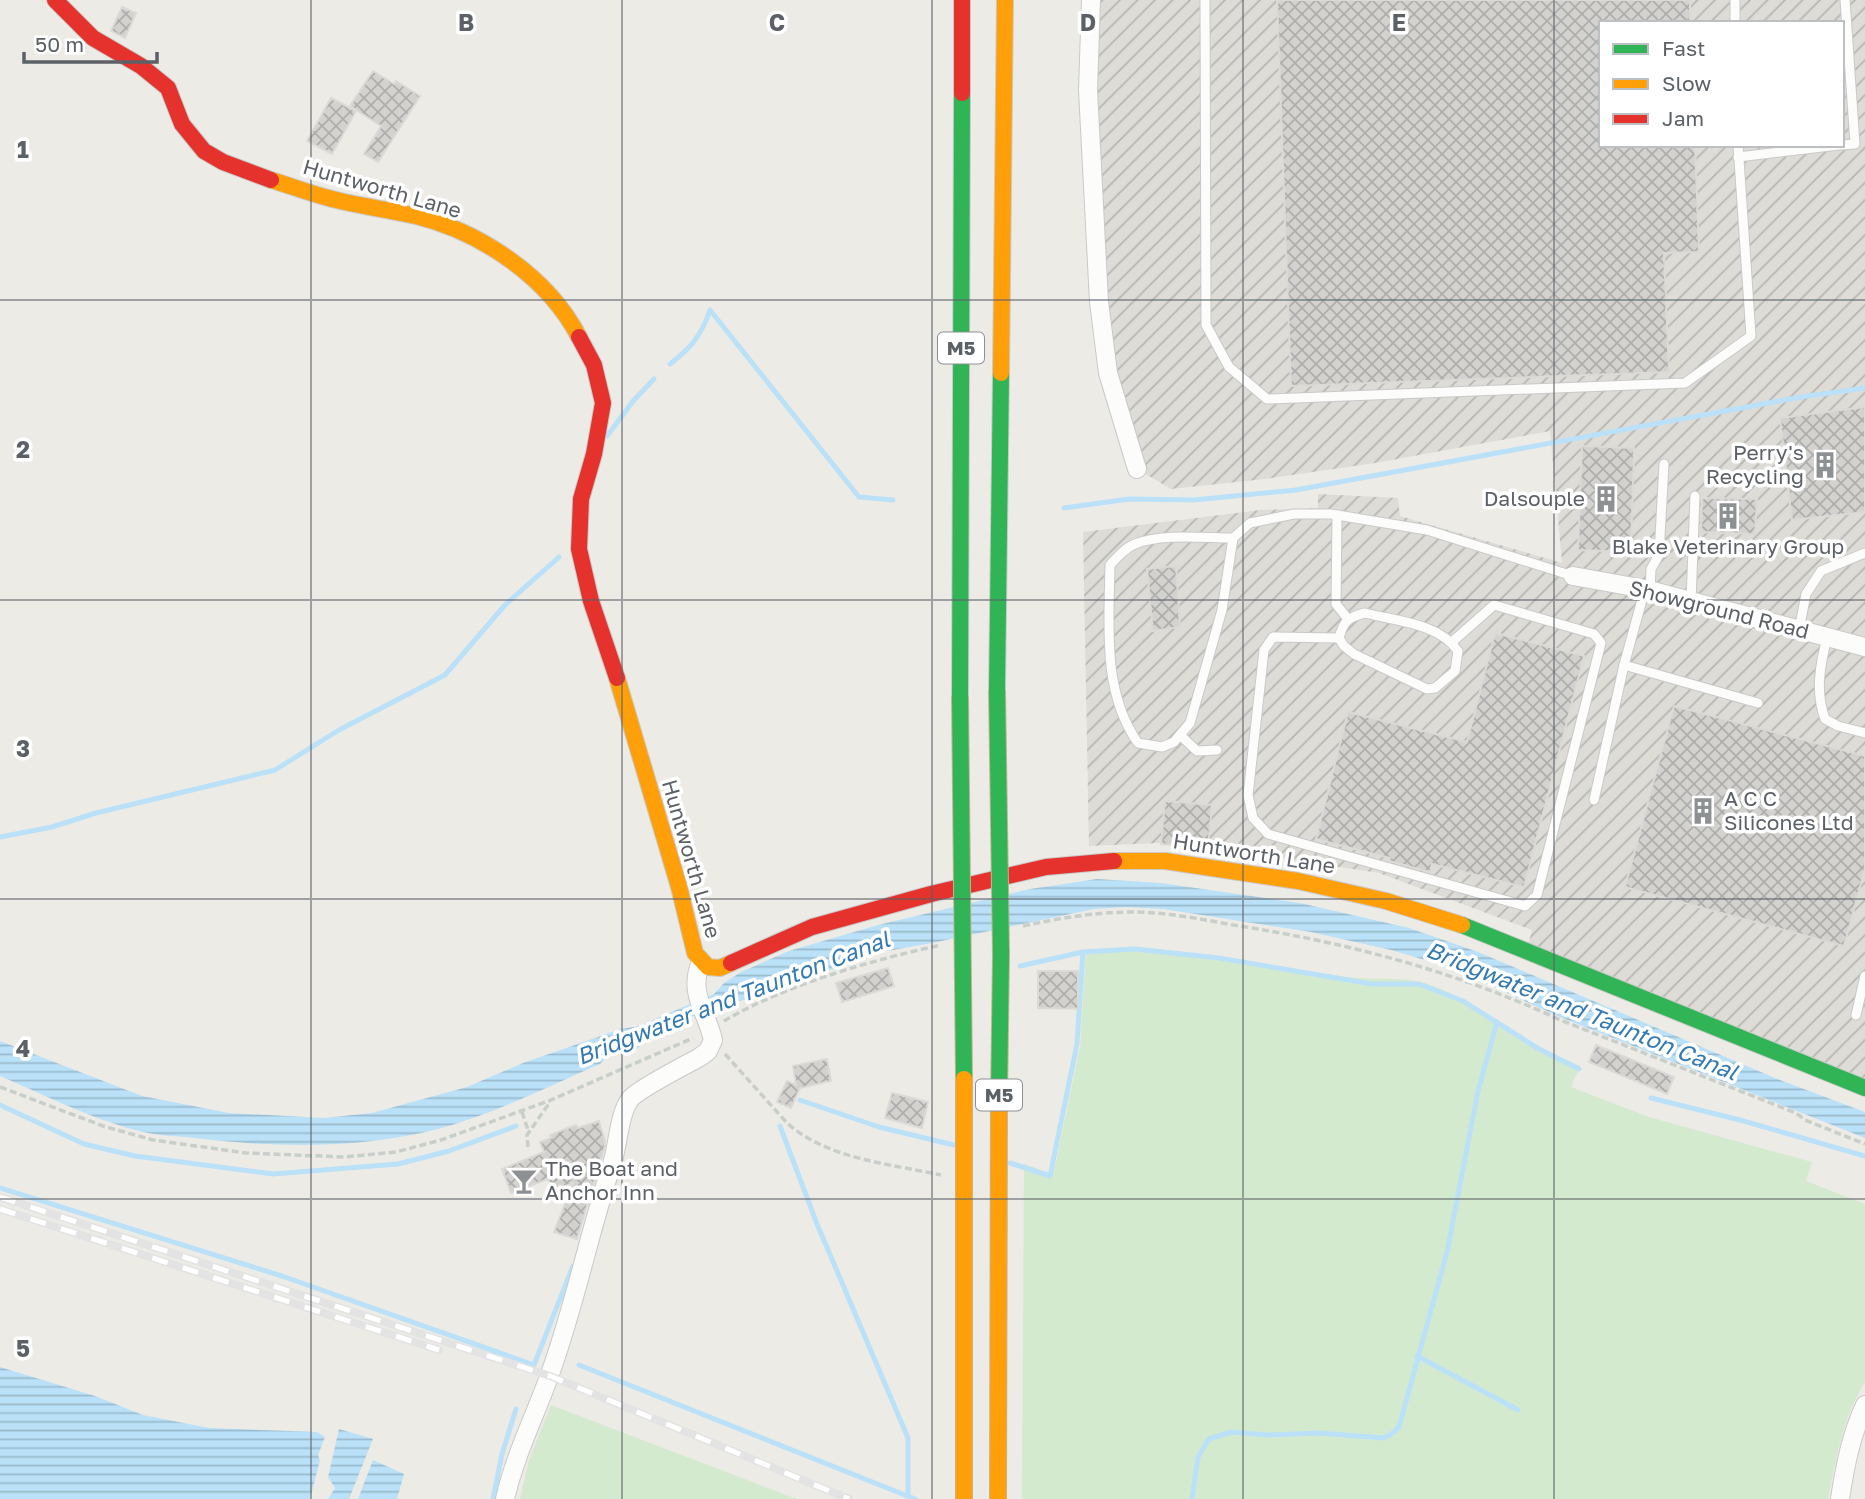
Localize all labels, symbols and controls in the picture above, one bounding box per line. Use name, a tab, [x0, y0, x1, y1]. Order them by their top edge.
text: B	[458, 8, 474, 36]
text: C	[769, 8, 785, 36]
text: D	[1080, 8, 1096, 36]
text: E	[1392, 8, 1406, 36]
scale bar	[24, 21, 158, 65]
legend	[1599, 21, 1844, 147]
text: 50 m	[35, 31, 84, 57]
text: Fast	[1662, 35, 1705, 61]
text: Slow	[1662, 70, 1711, 96]
text: Jam	[1662, 105, 1704, 131]
text: 1	[17, 135, 29, 163]
street label: Huntworth Lane	[300, 153, 465, 223]
road number: M5	[938, 332, 984, 364]
text: 2	[16, 435, 30, 463]
place label: Perry's Recycling	[1706, 439, 1804, 489]
building icon: Perry's Recycling	[1810, 450, 1840, 480]
building icon: Dalsouple	[1591, 484, 1621, 514]
place label: Dalsouple	[1484, 485, 1585, 511]
building icon: Blake Veterinary Group	[1713, 501, 1743, 531]
place label: Blake Veterinary Group	[1612, 533, 1844, 559]
street label: Showground Road	[1627, 574, 1812, 644]
text: 3	[16, 734, 30, 762]
street label: Huntworth Lane	[657, 776, 727, 941]
place label: A C C Silicones Ltd	[1724, 785, 1854, 835]
building icon: A C C Silicones Ltd	[1688, 796, 1718, 826]
street label: Huntworth Lane	[1171, 827, 1337, 879]
water label: Bridgwater and Taunton Canal	[572, 924, 895, 1070]
water label: Bridgwater and Taunton Canal	[1423, 935, 1744, 1086]
text: 4	[16, 1034, 30, 1062]
road number: M5	[976, 1079, 1022, 1110]
place label: The Boat and Anchor Inn	[545, 1155, 678, 1205]
bar icon: The Boat and Anchor Inn	[509, 1166, 539, 1196]
text: 5	[16, 1334, 30, 1362]

